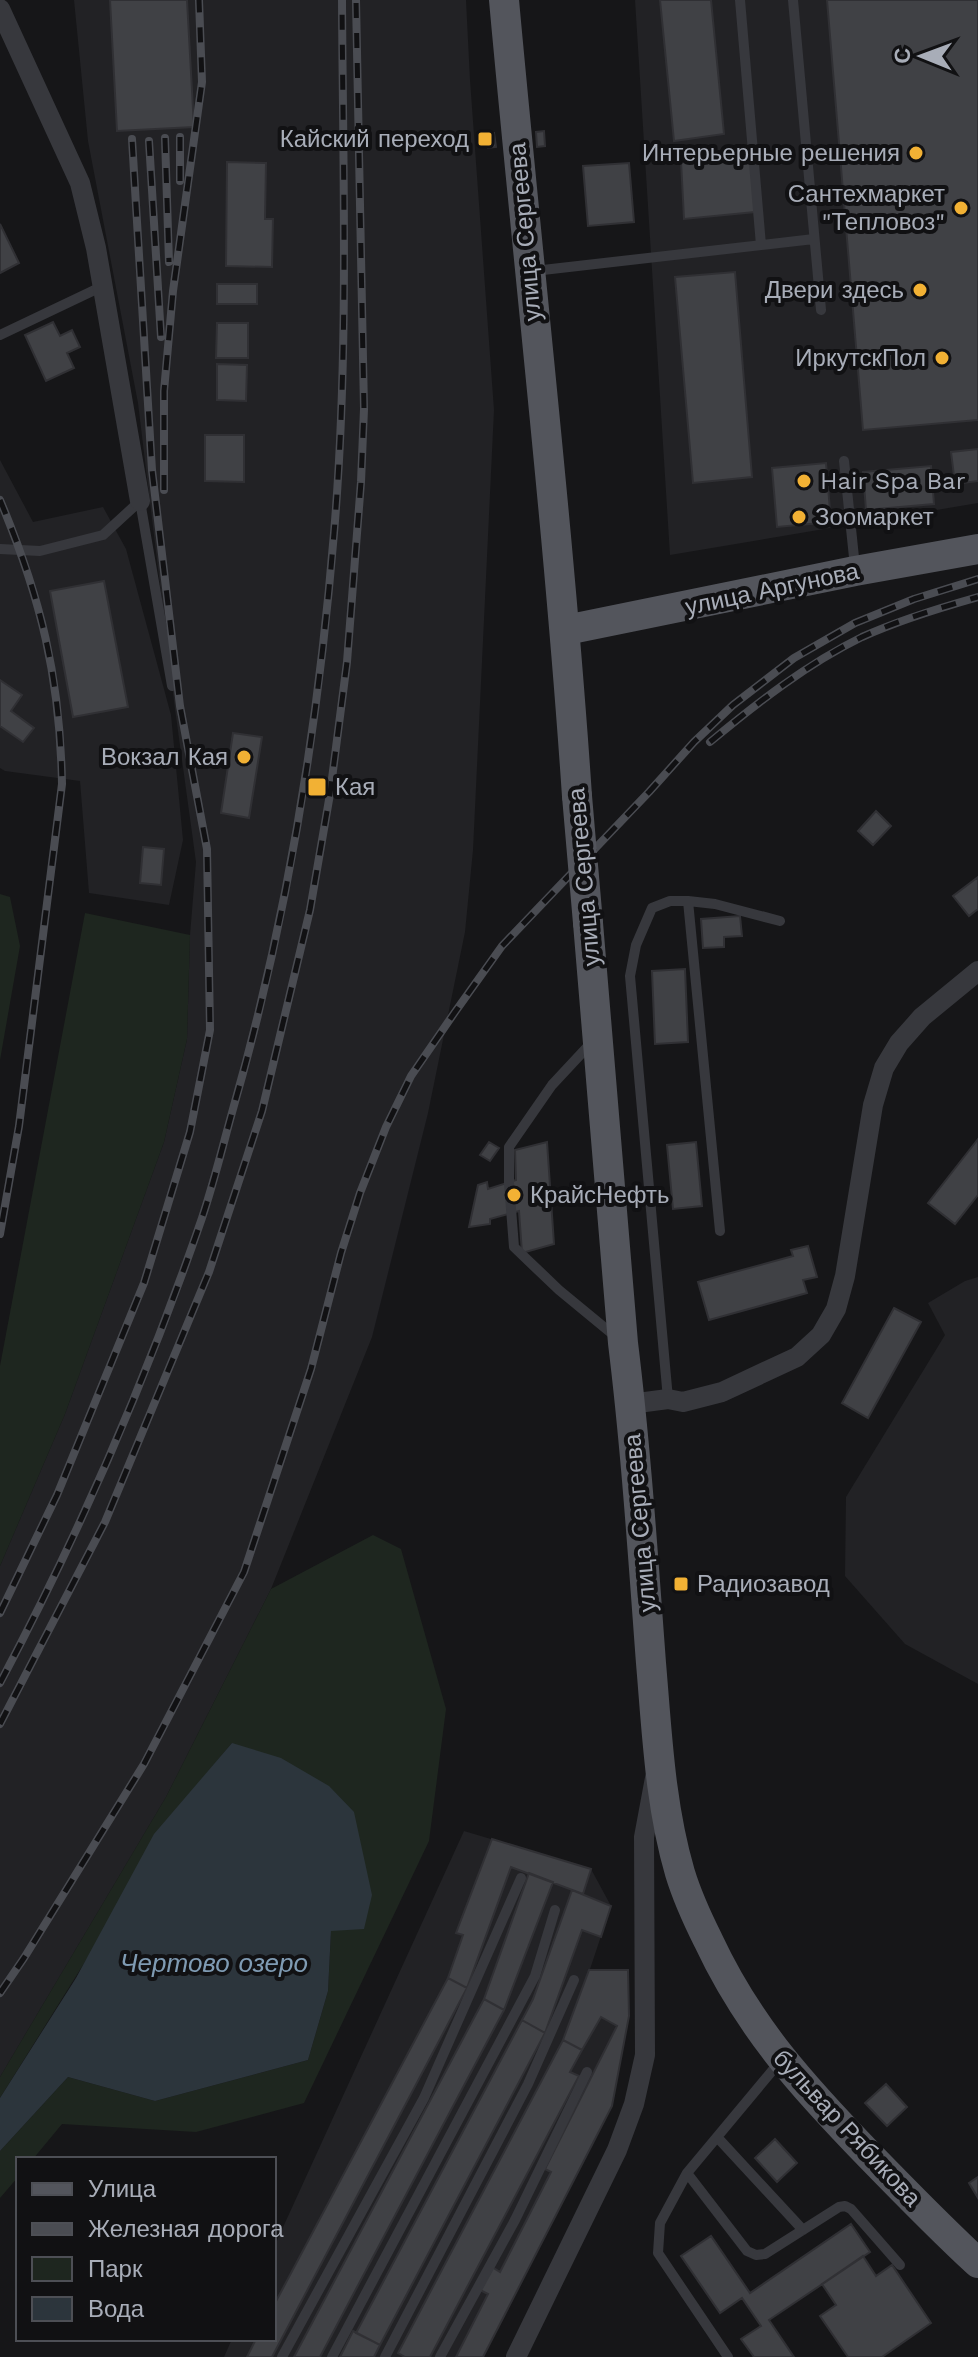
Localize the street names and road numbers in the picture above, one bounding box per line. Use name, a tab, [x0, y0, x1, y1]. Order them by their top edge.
street label: улица Сергеева	[503, 141, 547, 322]
street label: улица Аргунова	[683, 557, 862, 621]
street label: улица Сергеева	[562, 786, 606, 967]
street label: улица Сергеева	[618, 1432, 662, 1613]
street label: бульвар Рябикова	[767, 2044, 927, 2213]

